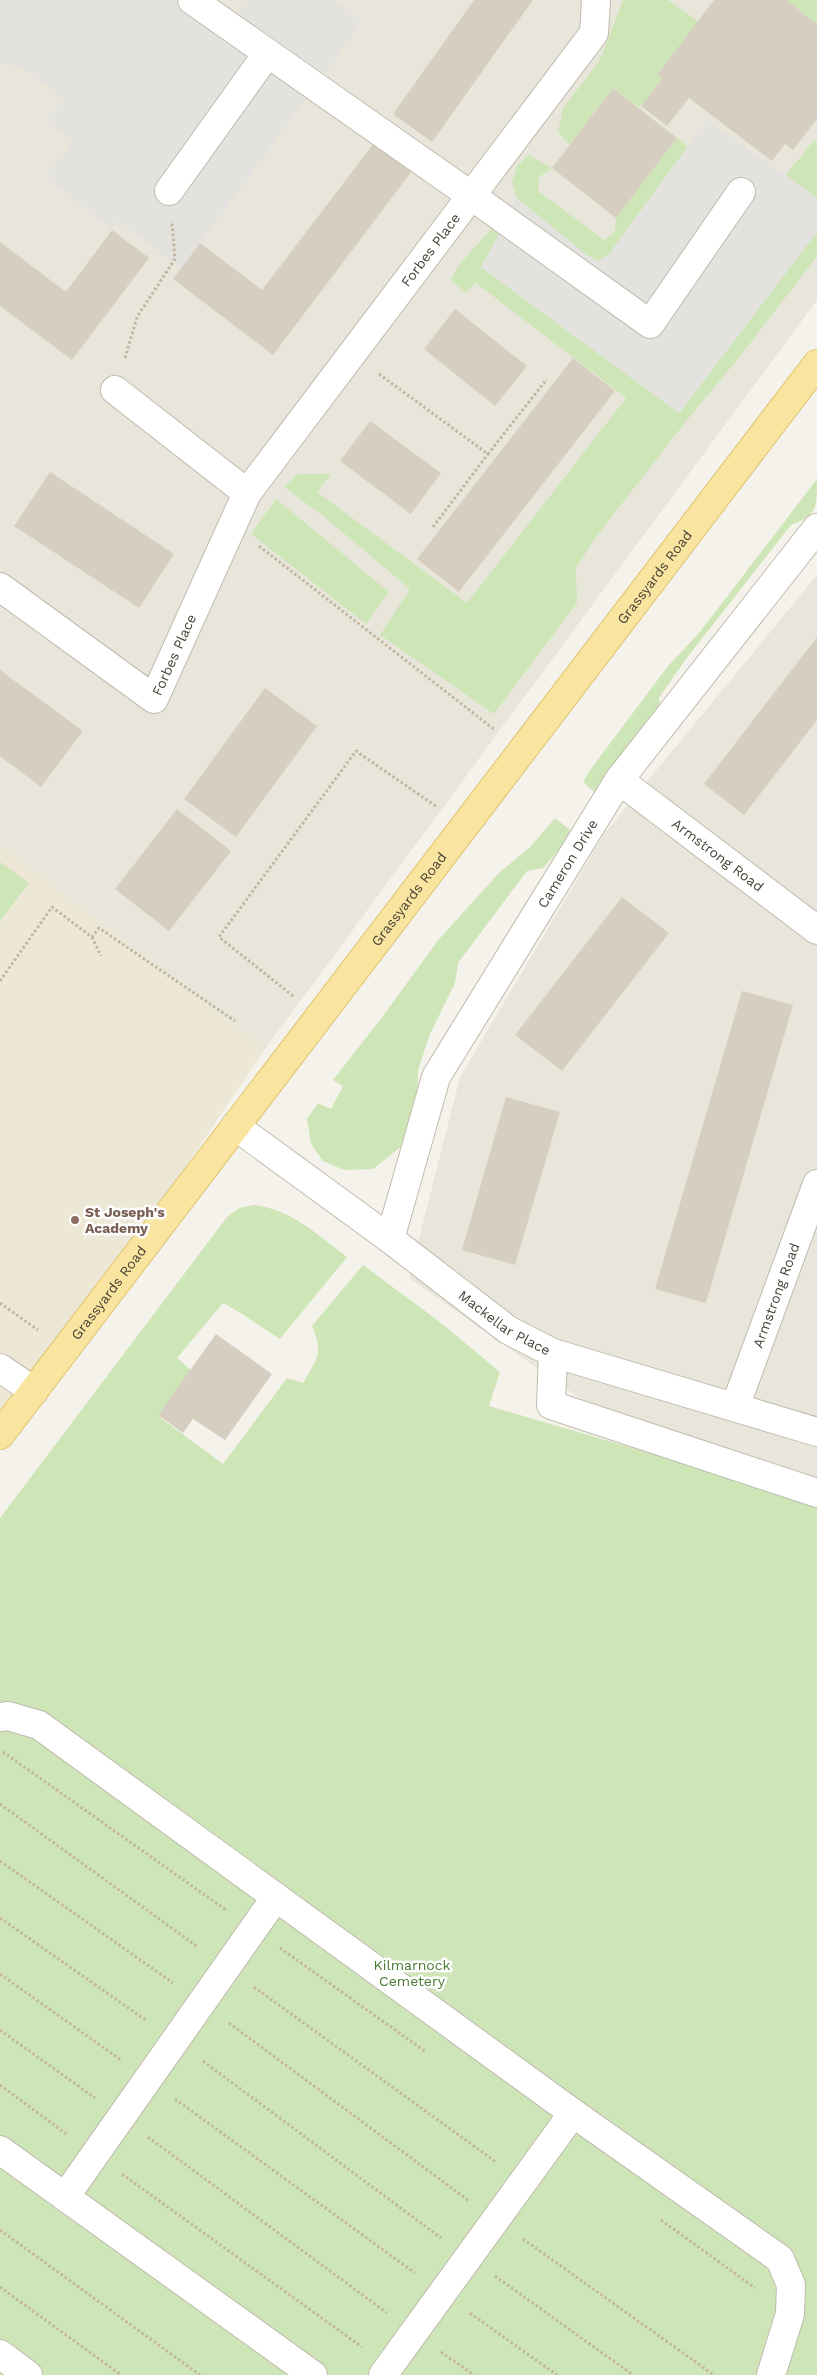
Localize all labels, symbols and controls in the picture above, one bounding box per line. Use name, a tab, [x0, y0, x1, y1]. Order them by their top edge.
street label: Forbes Place	[398, 210, 463, 290]
street label: Grassyards Road	[614, 527, 695, 627]
street label: Forbes Place	[149, 611, 199, 698]
street label: Armstrong Road	[669, 815, 767, 895]
street label: Cameron Drive	[534, 816, 601, 911]
street label: Grassyards Road	[368, 849, 450, 949]
place label: St Joseph's Academy	[85, 1204, 165, 1236]
marker: St Joseph's Academy	[69, 1214, 81, 1226]
street label: Armstrong Road	[749, 1241, 803, 1350]
street label: Grassyards Road	[68, 1243, 149, 1343]
street label: Mackellar Place	[455, 1287, 553, 1358]
park label: Kilmarnock Cemetery	[373, 1957, 451, 1989]

